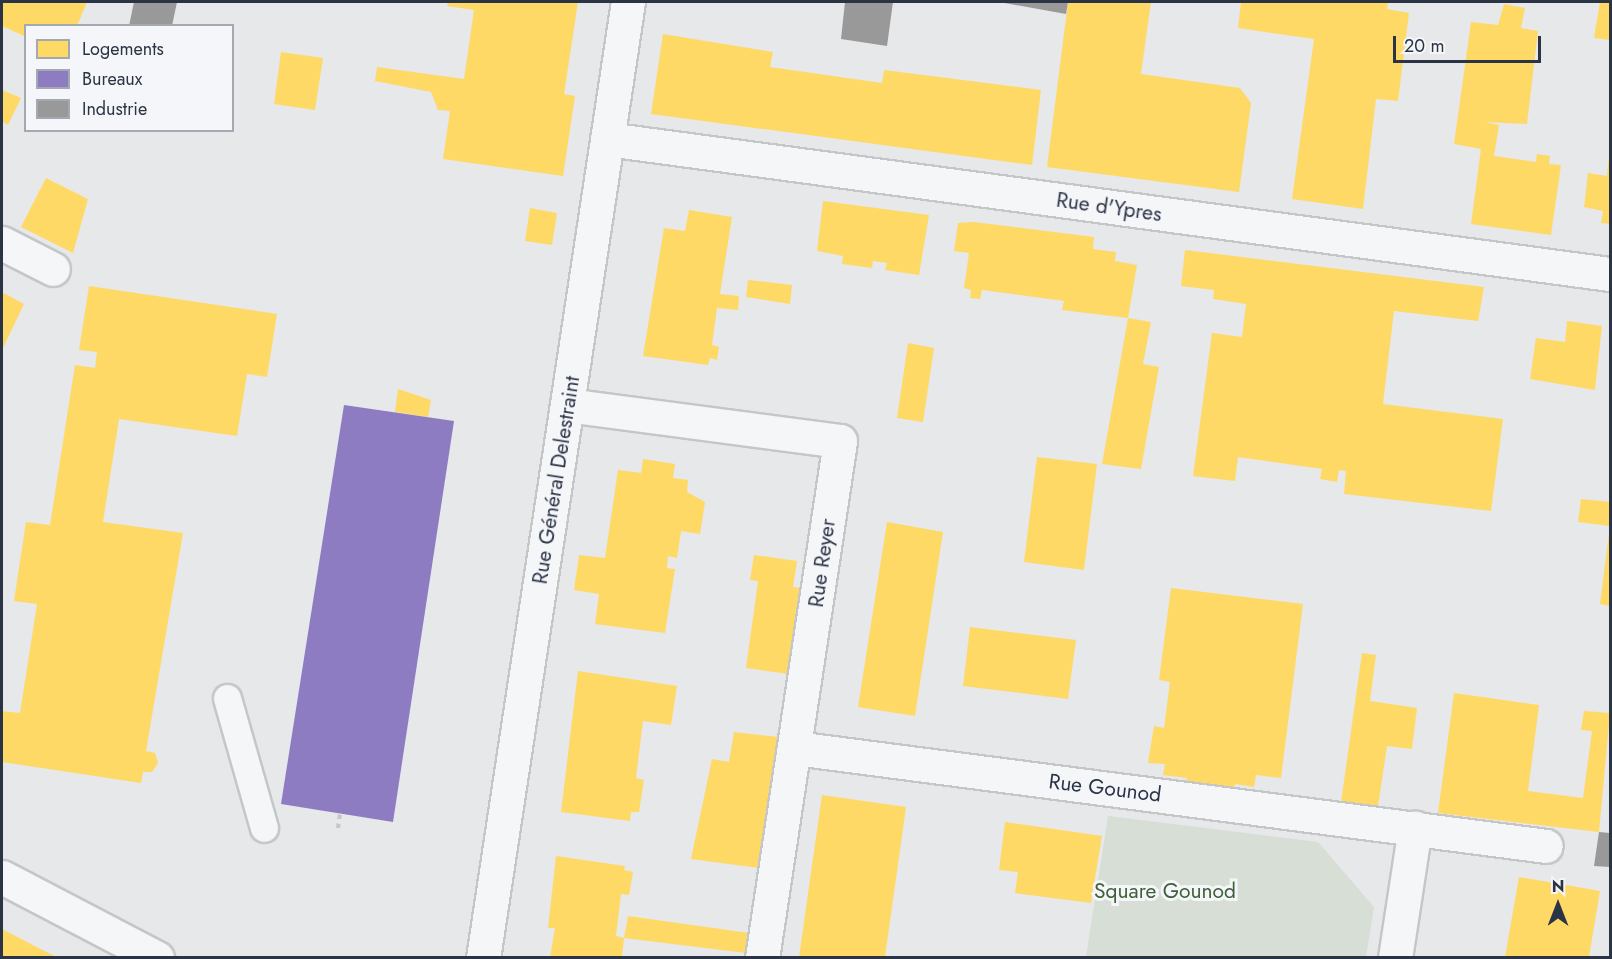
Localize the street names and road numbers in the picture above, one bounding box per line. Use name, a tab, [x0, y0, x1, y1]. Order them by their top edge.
street label: Rue d'Ypres	[1055, 187, 1163, 227]
street label: Rue Général Delestraint	[527, 374, 585, 586]
street label: Rue Reyer	[803, 517, 841, 609]
street label: Rue Gounod	[1047, 769, 1163, 807]

